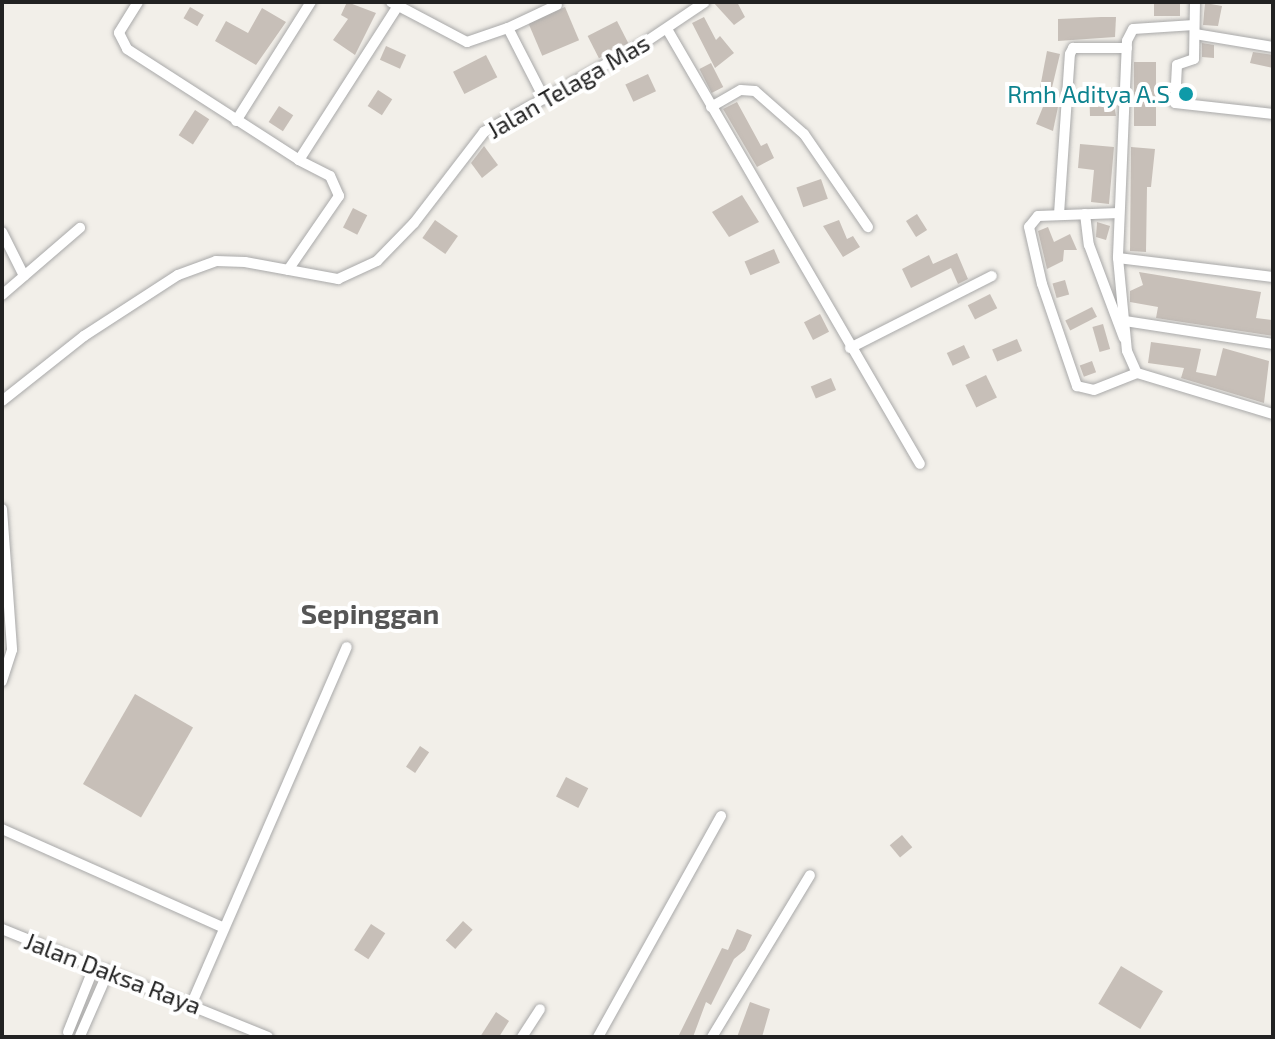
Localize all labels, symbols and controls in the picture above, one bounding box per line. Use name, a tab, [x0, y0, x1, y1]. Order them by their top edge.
street label: Jalan Telaga Mas	[481, 28, 655, 144]
place label: Rmh Aditya A.S	[1006, 80, 1170, 108]
marker: Rmh Aditya A.S	[1177, 85, 1195, 103]
district label: Sepinggan	[301, 596, 439, 630]
street label: Jalan Daksa Raya	[21, 926, 205, 1020]

